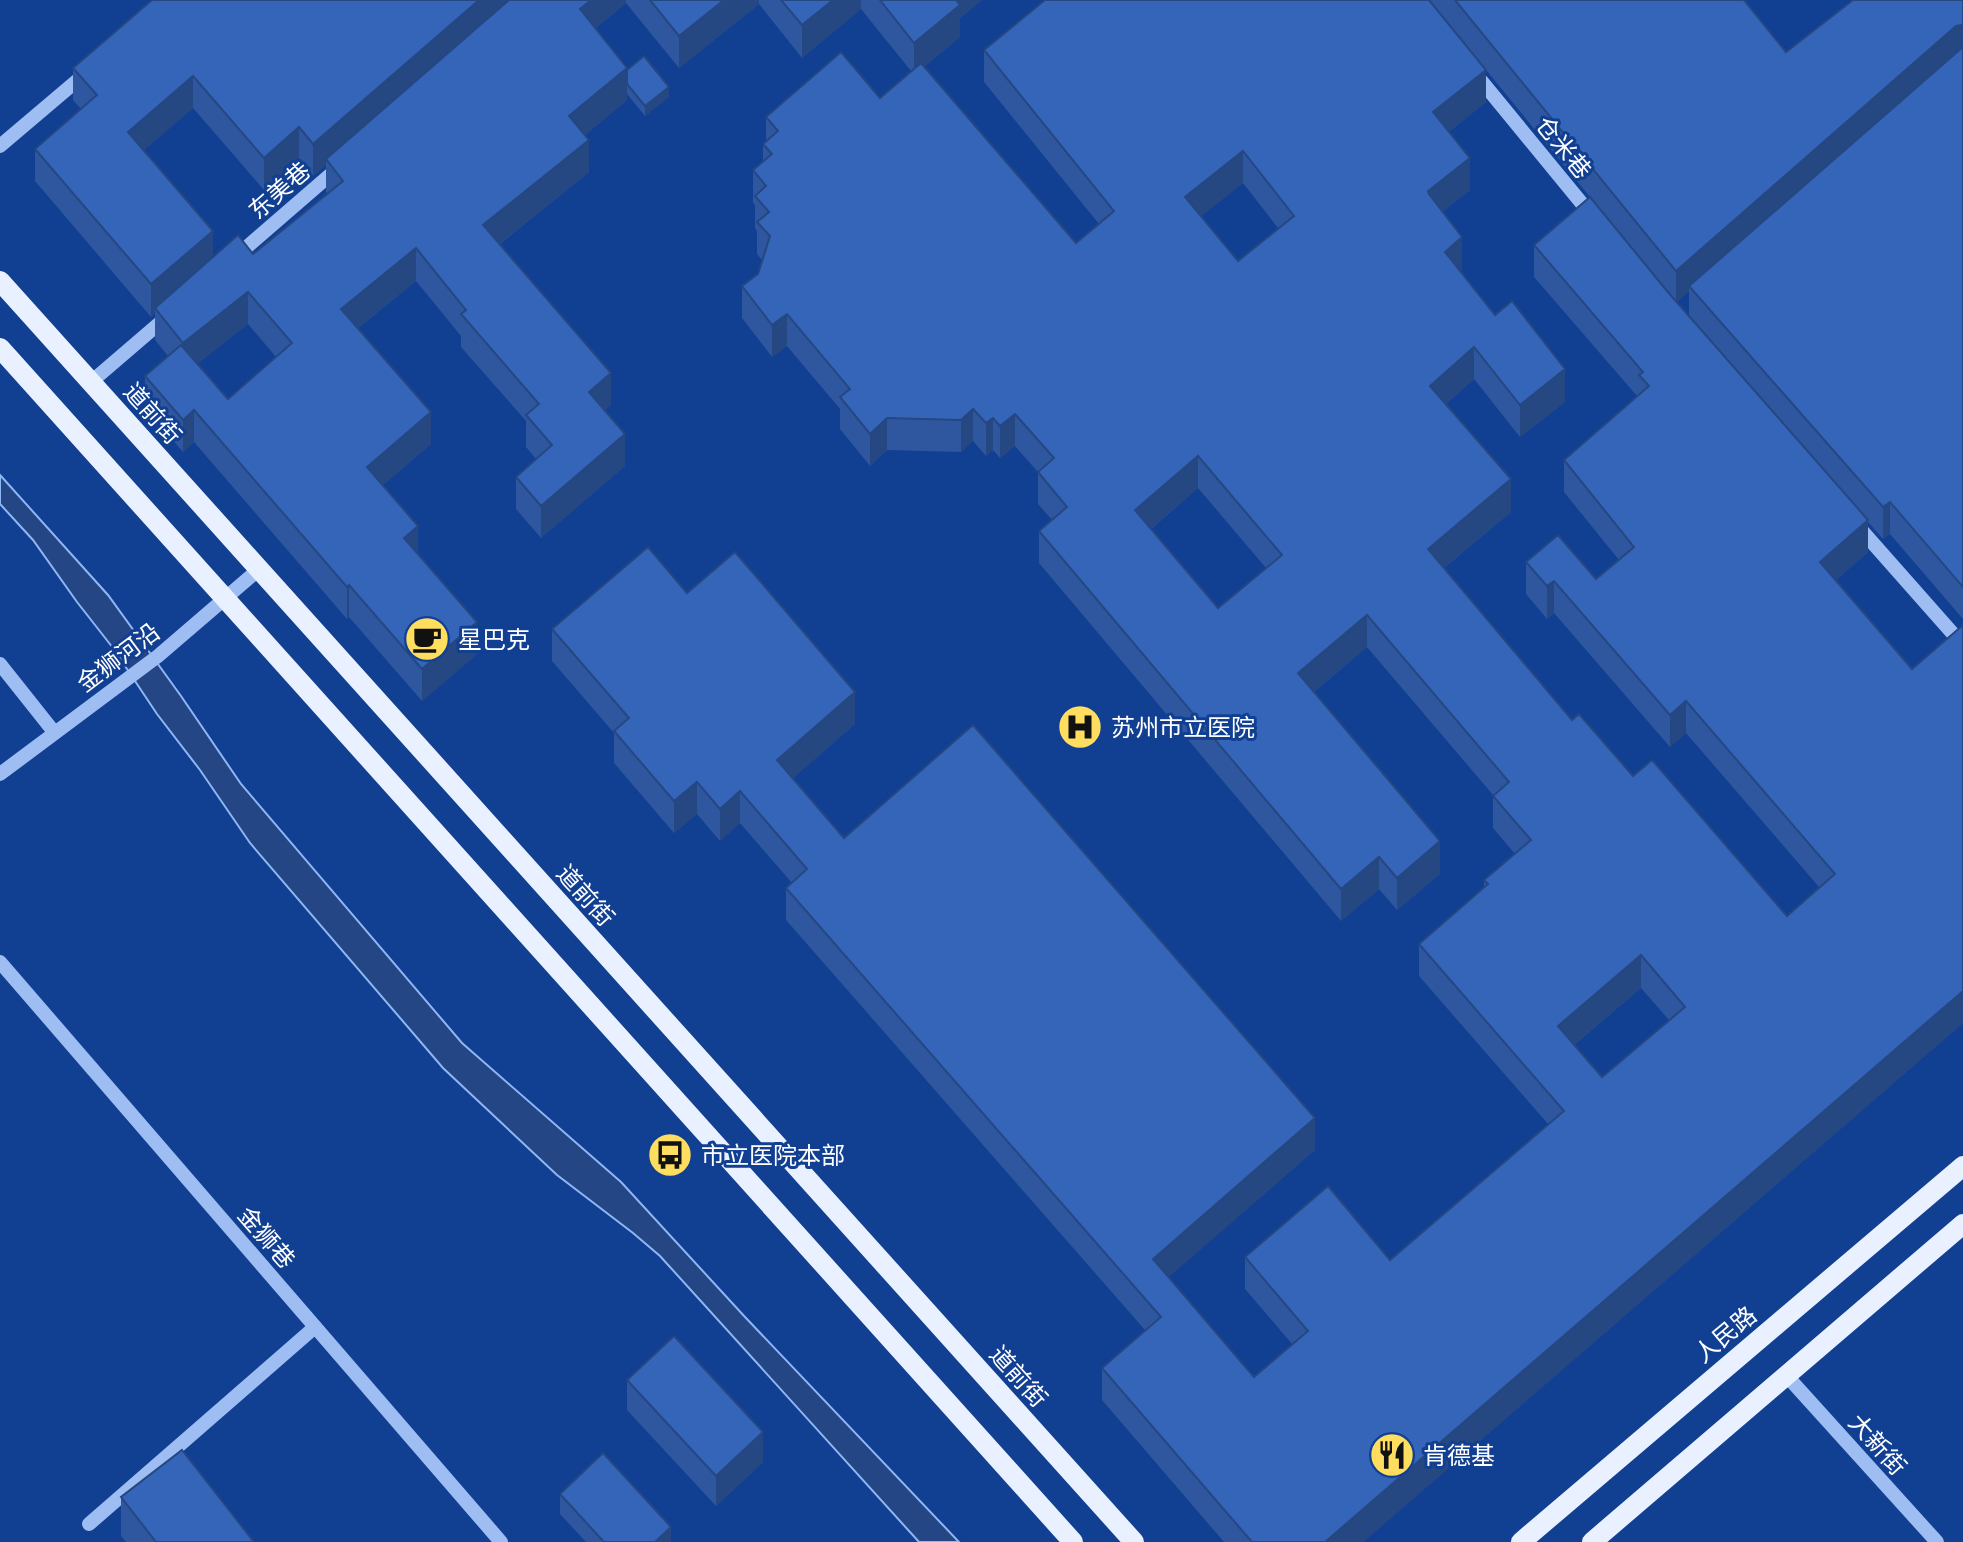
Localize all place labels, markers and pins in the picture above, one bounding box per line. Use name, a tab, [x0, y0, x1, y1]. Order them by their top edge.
cafe icon: 星巴克	[403, 615, 451, 663]
place label: 星巴克	[458, 623, 530, 655]
hospital icon: 苏州市立医院	[1056, 703, 1104, 751]
place label: 苏州市立医院	[1111, 711, 1255, 743]
bus stop icon: 市立医院本部	[646, 1131, 694, 1179]
place label: 市立医院本部	[701, 1139, 845, 1171]
restaurant icon: 肯德基	[1368, 1431, 1416, 1479]
place label: 肯德基	[1423, 1439, 1495, 1471]

